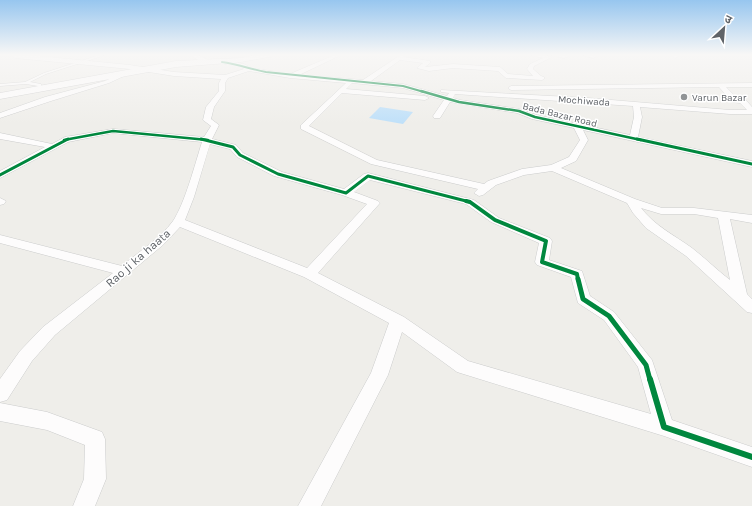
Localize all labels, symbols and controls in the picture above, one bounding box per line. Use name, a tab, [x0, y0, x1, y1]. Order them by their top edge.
north arrow	[704, 8, 744, 48]
text: उ	[722, 12, 734, 27]
marker: Varun Bazar	[679, 92, 689, 102]
place label: Varun Bazar	[692, 92, 747, 104]
street label: Mochiwada	[557, 93, 610, 109]
street label: Bada Bazar Road	[521, 100, 598, 130]
street label: Rao ji ka haata	[103, 226, 173, 290]

